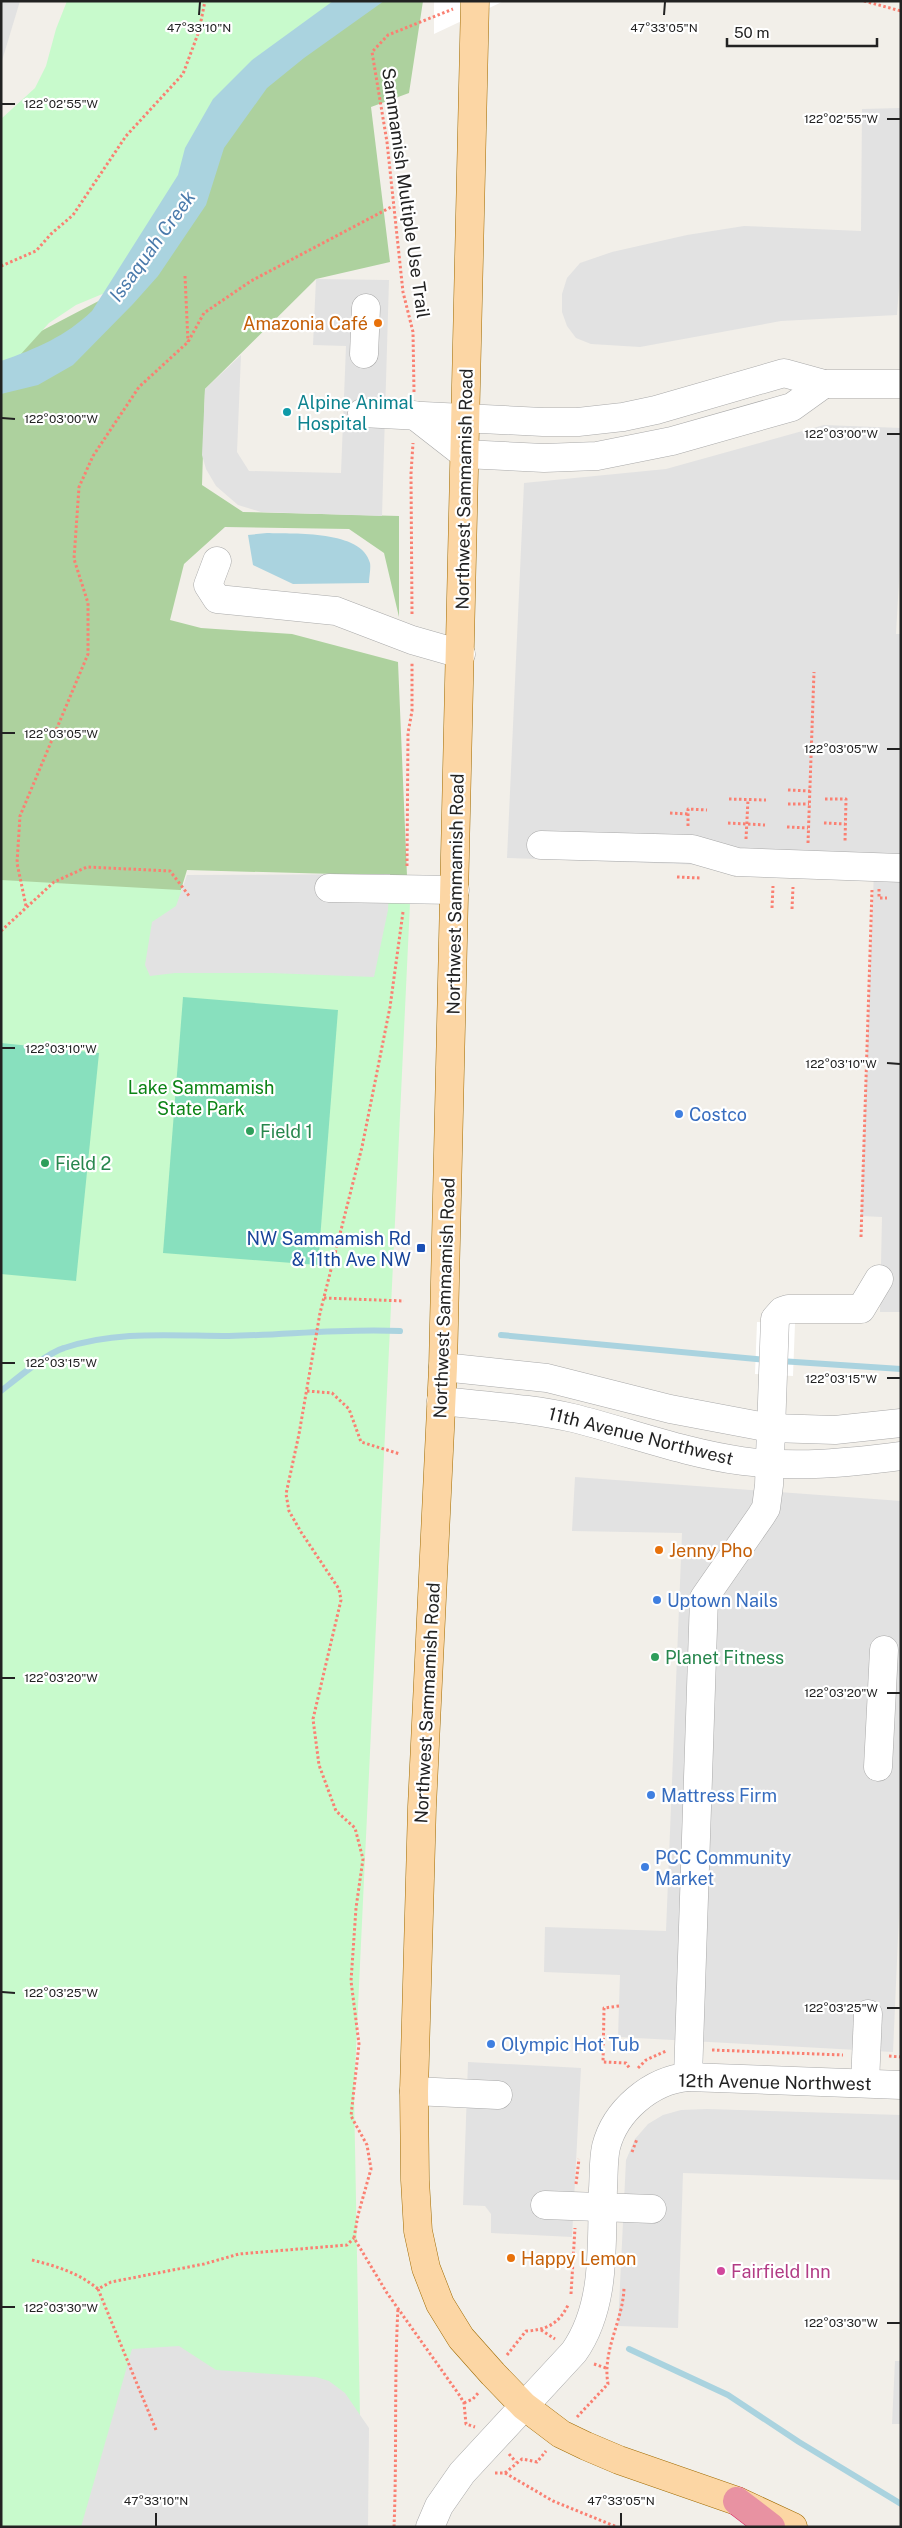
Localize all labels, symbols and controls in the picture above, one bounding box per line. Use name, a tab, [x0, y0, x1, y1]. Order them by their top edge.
scale bar	[727, 15, 877, 47]
text: 47°33'10"N	[167, 21, 231, 35]
text: 47°33'05"N	[630, 21, 698, 35]
text: 50 m	[734, 24, 769, 41]
street label: Sammamish Multiple Use Trail	[378, 66, 434, 320]
text: 122°02'55"W	[24, 97, 99, 111]
text: 122°02'55"W	[804, 112, 879, 126]
water label: Issaquah Creek	[104, 186, 200, 306]
place label: Amazonia Café	[243, 313, 368, 334]
marker: Amazonia Café	[372, 317, 384, 329]
street label: Northwest Sammamish Road	[451, 368, 477, 610]
place label: Alpine Animal Hospital	[297, 392, 414, 434]
marker: Alpine Animal Hospital	[281, 406, 293, 418]
text: 122°03'00"W	[24, 412, 98, 426]
text: 122°03'00"W	[804, 427, 878, 441]
text: 122°03'05"W	[24, 727, 99, 741]
text: 122°03'05"W	[804, 742, 879, 756]
street label: Northwest Sammamish Road	[442, 773, 468, 1015]
text: 122°03'10"W	[25, 1042, 97, 1056]
text: 122°03'10"W	[805, 1057, 877, 1071]
park label: Lake Sammamish State Park	[128, 1077, 274, 1119]
place label: Costco	[689, 1104, 747, 1125]
marker: Costco	[673, 1108, 685, 1120]
place label: Field 1	[260, 1121, 313, 1142]
marker: Field 1	[244, 1125, 256, 1137]
place label: Field 2	[55, 1153, 111, 1174]
marker: Field 2	[39, 1157, 51, 1169]
street label: Northwest Sammamish Road	[429, 1177, 459, 1419]
place label: NW Sammamish Rd & 11th Ave NW	[246, 1228, 411, 1270]
marker: NW Sammamish Rd & 11th Ave NW	[415, 1242, 427, 1254]
text: 122°03'15"W	[25, 1356, 97, 1370]
text: 122°03'15"W	[805, 1372, 877, 1386]
street label: 11th Avenue Northwest	[546, 1403, 736, 1469]
place label: Jenny Pho	[669, 1540, 753, 1561]
marker: Jenny Pho	[653, 1544, 665, 1556]
street label: Northwest Sammamish Road	[410, 1582, 444, 1824]
place label: Uptown Nails	[667, 1590, 778, 1611]
marker: Uptown Nails	[651, 1594, 663, 1606]
place label: Planet Fitness	[665, 1647, 784, 1668]
marker: Planet Fitness	[649, 1651, 661, 1663]
text: 122°03'20"W	[24, 1671, 98, 1685]
text: 122°03'20"W	[804, 1686, 878, 1700]
place label: Mattress Firm	[661, 1785, 777, 1806]
marker: Mattress Firm	[645, 1789, 657, 1801]
place label: PCC Community Market	[655, 1847, 792, 1889]
marker: PCC Community Market	[639, 1861, 651, 1873]
text: 122°03'25"W	[24, 1986, 99, 2000]
text: 122°03'25"W	[804, 2001, 879, 2015]
place label: Olympic Hot Tub	[501, 2034, 639, 2055]
marker: Olympic Hot Tub	[485, 2038, 497, 2050]
street label: 12th Avenue Northwest	[678, 2070, 872, 2094]
place label: Happy Lemon	[521, 2248, 636, 2269]
marker: Happy Lemon	[505, 2252, 517, 2264]
place label: Fairfield Inn	[731, 2261, 831, 2282]
marker: Fairfield Inn	[715, 2265, 727, 2277]
text: 122°03'30"W	[24, 2301, 99, 2315]
text: 122°03'30"W	[804, 2316, 879, 2330]
text: 47°33'10"N	[124, 2494, 188, 2508]
text: 47°33'05"N	[587, 2494, 655, 2508]

